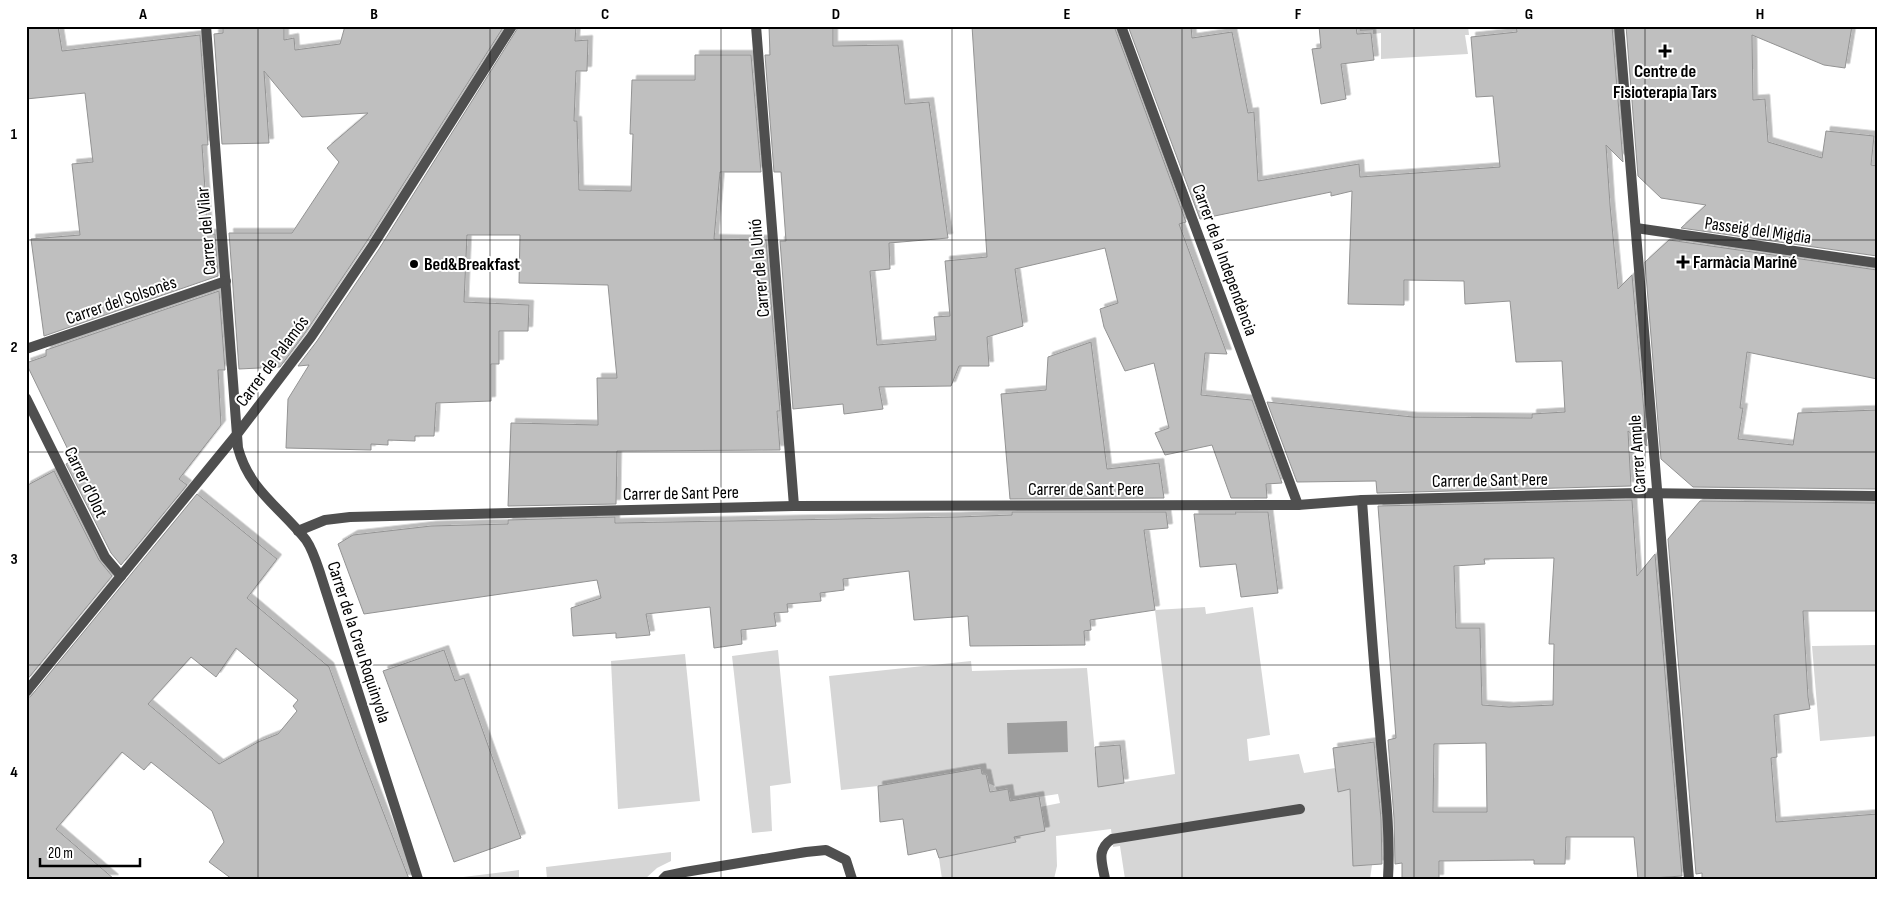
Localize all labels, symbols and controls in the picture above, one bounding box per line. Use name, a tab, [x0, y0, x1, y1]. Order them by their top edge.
text: A	[138, 5, 147, 24]
text: B	[370, 5, 378, 24]
text: C	[601, 5, 609, 24]
text: D	[832, 5, 840, 24]
text: E	[1064, 5, 1071, 24]
text: F	[1295, 5, 1302, 24]
text: G	[1525, 5, 1533, 24]
text: H	[1756, 5, 1764, 24]
marker: Centre de Fisioterapia Tars	[1658, 44, 1672, 58]
place label: Centre de Fisioterapia Tars	[1613, 61, 1717, 103]
text: 1	[11, 125, 18, 144]
street label: Carrer de la Independència	[1187, 181, 1262, 339]
street label: Carrer del Vilar	[192, 186, 221, 276]
street label: Passeig del Migdia	[1703, 213, 1813, 248]
street label: Carrer de la Unió	[745, 218, 774, 318]
place label: Farmàcia Mariné	[1693, 252, 1797, 273]
place label: Bed&Breakfast	[424, 254, 520, 275]
marker: Farmàcia Mariné	[1677, 256, 1689, 268]
marker: Bed&Breakfast	[408, 258, 420, 270]
street label: Carrer del Solsonès	[63, 272, 179, 329]
street label: Carrer de Palamós	[231, 312, 313, 411]
text: 2	[10, 338, 18, 357]
street label: Carrer Ample	[1624, 414, 1651, 494]
street label: Carrer d'Olot	[59, 443, 112, 522]
street label: Carrer de Sant Pere	[1432, 469, 1548, 492]
street label: Carrer de Sant Pere	[1028, 479, 1144, 500]
street label: Carrer de Sant Pere	[623, 482, 739, 505]
text: 3	[10, 550, 18, 569]
street label: Carrer de la Creu Roquinyola	[322, 559, 395, 726]
text: 4	[10, 763, 18, 782]
scale bar	[40, 835, 140, 867]
text: 20 m	[48, 844, 73, 863]

